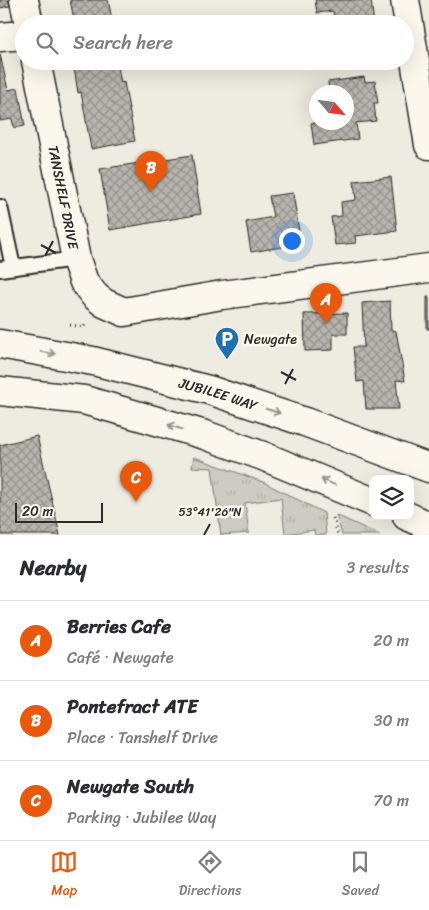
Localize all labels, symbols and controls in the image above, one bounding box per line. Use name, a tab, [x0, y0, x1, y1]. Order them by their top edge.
search box	[15, 15, 414, 70]
text: Search here	[73, 26, 173, 59]
icon: search	[33, 29, 61, 57]
north arrow	[309, 85, 354, 130]
street label: TANSHELF DRIVE	[40, 143, 86, 253]
pin: B	[135, 151, 167, 192]
your location	[279, 228, 305, 254]
pin: A	[310, 283, 342, 324]
parking icon: Newgate	[214, 326, 240, 360]
place label: Newgate	[244, 327, 297, 352]
one-way arrow	[40, 348, 56, 358]
street label: JUBILEE WAY	[175, 371, 262, 419]
one-way arrow	[264, 407, 280, 416]
one-way arrow	[168, 421, 184, 431]
pin: C	[120, 461, 152, 502]
map controls	[369, 475, 414, 520]
button: layers	[369, 475, 414, 520]
one-way arrow	[321, 477, 336, 487]
text: 20 m	[22, 499, 53, 524]
scale bar	[15, 500, 102, 523]
text: 53°41'26"N	[178, 501, 242, 523]
text: Nearby	[20, 549, 86, 587]
text: 3 results	[346, 553, 409, 582]
text: Berries Cafe	[67, 610, 171, 643]
text: A	[31, 626, 41, 655]
text: 20 m	[373, 626, 409, 655]
text: Café · Newgate	[67, 643, 174, 672]
text: Pontefract ATE	[67, 690, 198, 723]
text: B	[31, 706, 41, 735]
text: 30 m	[374, 706, 409, 735]
text: Place · Tanshelf Drive	[67, 723, 218, 752]
text: Newgate South	[67, 770, 194, 803]
text: C	[31, 786, 41, 815]
text: 70 m	[373, 786, 409, 815]
text: Parking · Jubilee Way	[67, 803, 216, 832]
tab: Map	[50, 848, 78, 903]
tab: Directions	[179, 848, 241, 903]
tab: Saved	[342, 848, 379, 903]

